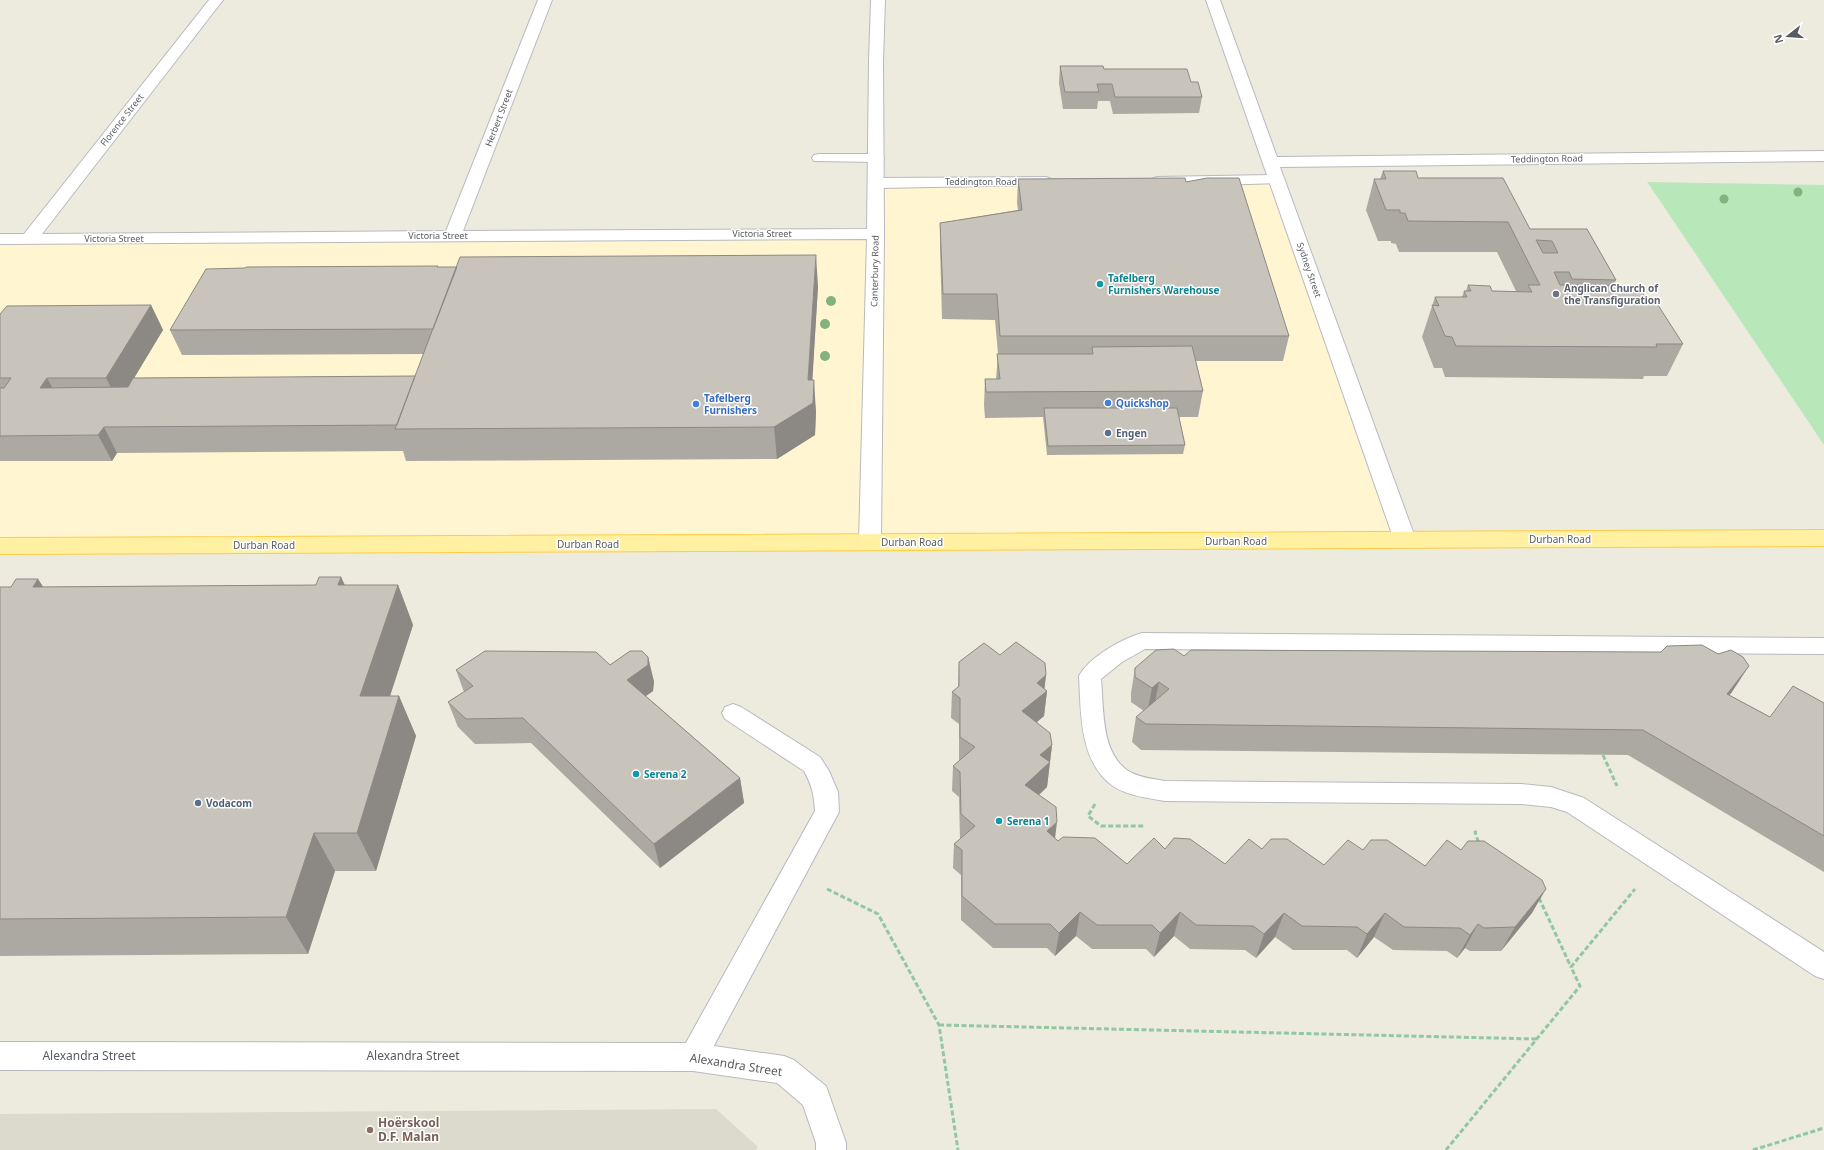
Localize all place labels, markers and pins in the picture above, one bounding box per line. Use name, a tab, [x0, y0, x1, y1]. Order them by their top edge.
place label: Tafelberg Furnishers Warehouse	[1108, 271, 1220, 297]
marker: Tafelberg Furnishers Warehouse	[1095, 279, 1105, 289]
place label: Anglican Church of the Transfiguration	[1564, 281, 1660, 307]
marker: Anglican Church of the Transfiguration	[1551, 289, 1561, 299]
place label: Tafelberg Furnishers	[704, 391, 757, 417]
place label: Quickshop	[1116, 396, 1169, 410]
marker: Quickshop	[1103, 398, 1113, 408]
marker: Tafelberg Furnishers	[691, 399, 701, 409]
place label: Engen	[1116, 426, 1147, 440]
marker: Engen	[1103, 428, 1113, 438]
place label: Serena 2	[644, 767, 687, 781]
marker: Serena 2	[631, 769, 641, 779]
place label: Vodacom	[206, 796, 252, 810]
marker: Vodacom	[193, 798, 203, 808]
place label: Serena 1	[1007, 814, 1050, 828]
marker: Serena 1	[994, 816, 1004, 826]
place label: Hoërskool D.F. Malan	[378, 1114, 439, 1145]
marker: Hoërskool D.F. Malan	[365, 1125, 375, 1135]

